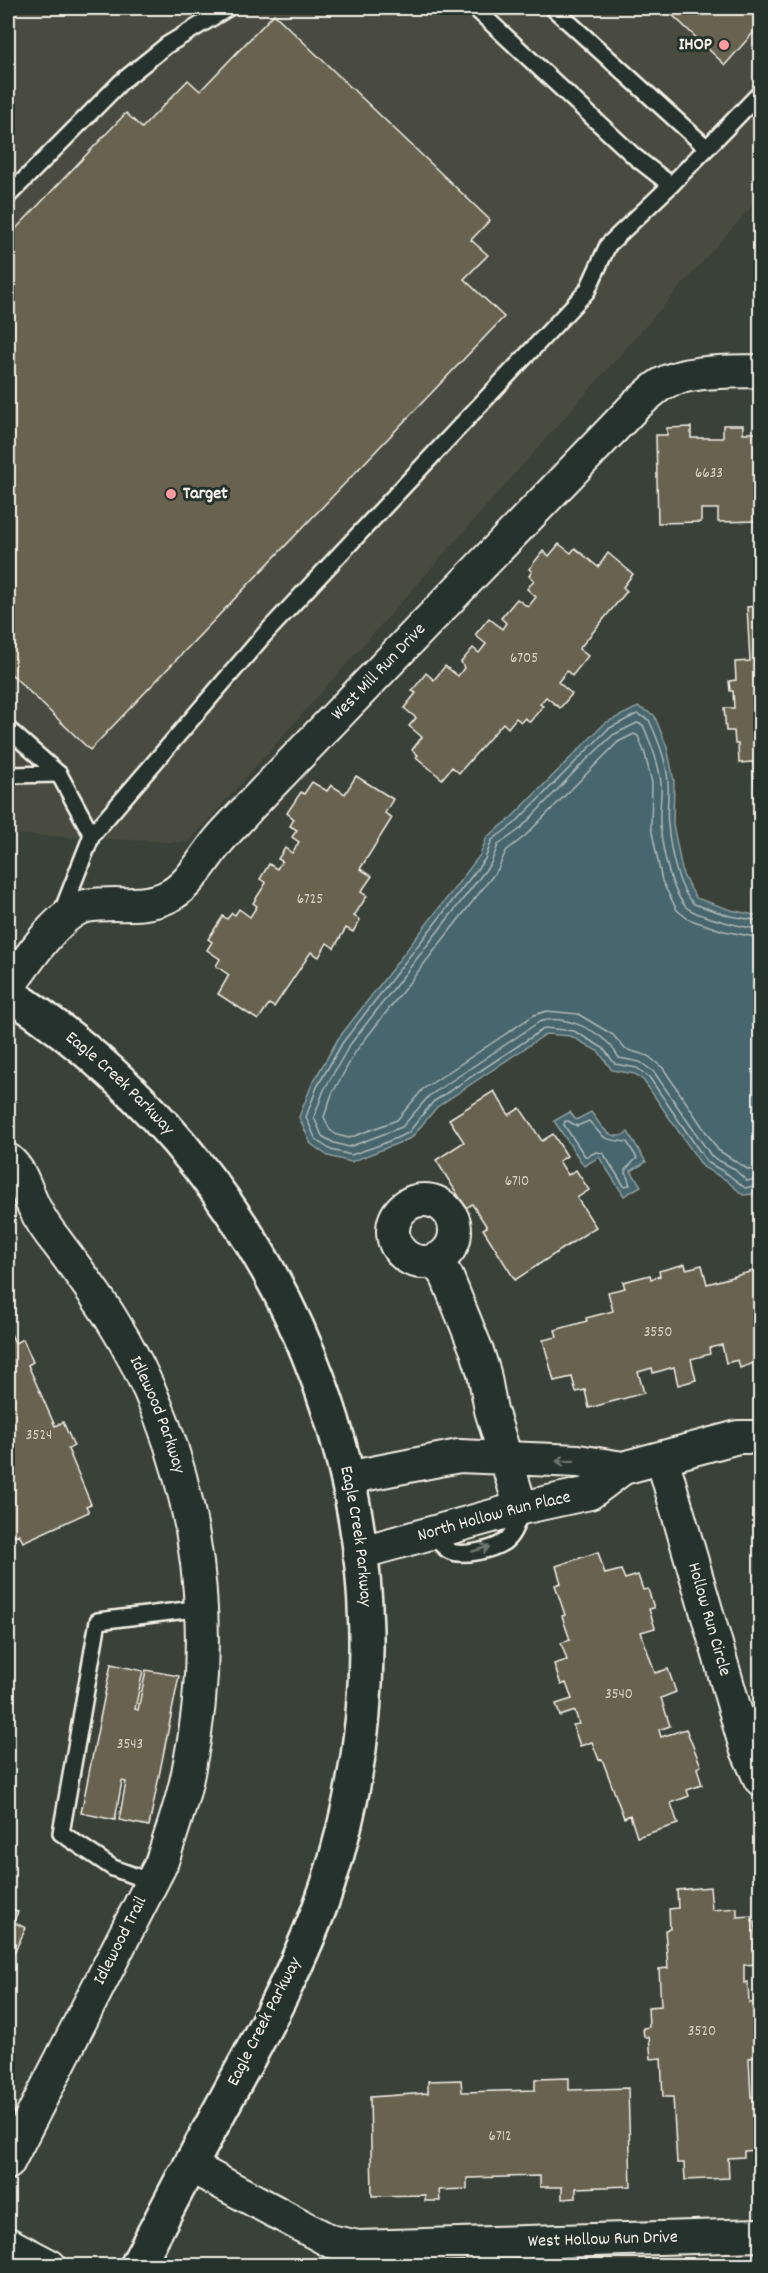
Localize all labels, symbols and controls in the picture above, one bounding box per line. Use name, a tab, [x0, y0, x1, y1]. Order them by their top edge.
place label: IHOP	[679, 33, 712, 58]
marker: IHOP	[717, 38, 731, 52]
house number: 6633	[695, 463, 723, 485]
place label: Target	[183, 482, 228, 507]
marker: Target	[164, 487, 178, 501]
street label: West Mill Run Drive	[326, 618, 432, 727]
house number: 6705	[510, 648, 538, 670]
house number: 6725	[297, 889, 323, 911]
street label: Eagle Creek Parkway	[60, 1026, 180, 1142]
house number: 6710	[505, 1171, 529, 1193]
house number: 3550	[644, 1322, 672, 1344]
street label: Idlewood Parkway	[122, 1352, 191, 1477]
house number: 3524	[26, 1425, 52, 1447]
one-way arrow	[555, 1455, 575, 1467]
street label: Eagle Creek Parkway	[333, 1464, 378, 1608]
street label: North Hollow Run Place	[415, 1485, 573, 1549]
one-way arrow	[471, 1543, 490, 1555]
street label: Hollow Run Circle	[680, 1560, 737, 1679]
house number: 3540	[605, 1684, 633, 1706]
house number: 3543	[117, 1734, 143, 1756]
street label: Idlewood Trail	[88, 1892, 154, 1990]
street label: Eagle Creek Parkway	[222, 1953, 309, 2091]
house number: 3520	[688, 2021, 716, 2043]
house number: 6712	[489, 2126, 511, 2148]
street label: West Hollow Run Drive	[527, 2225, 678, 2254]

